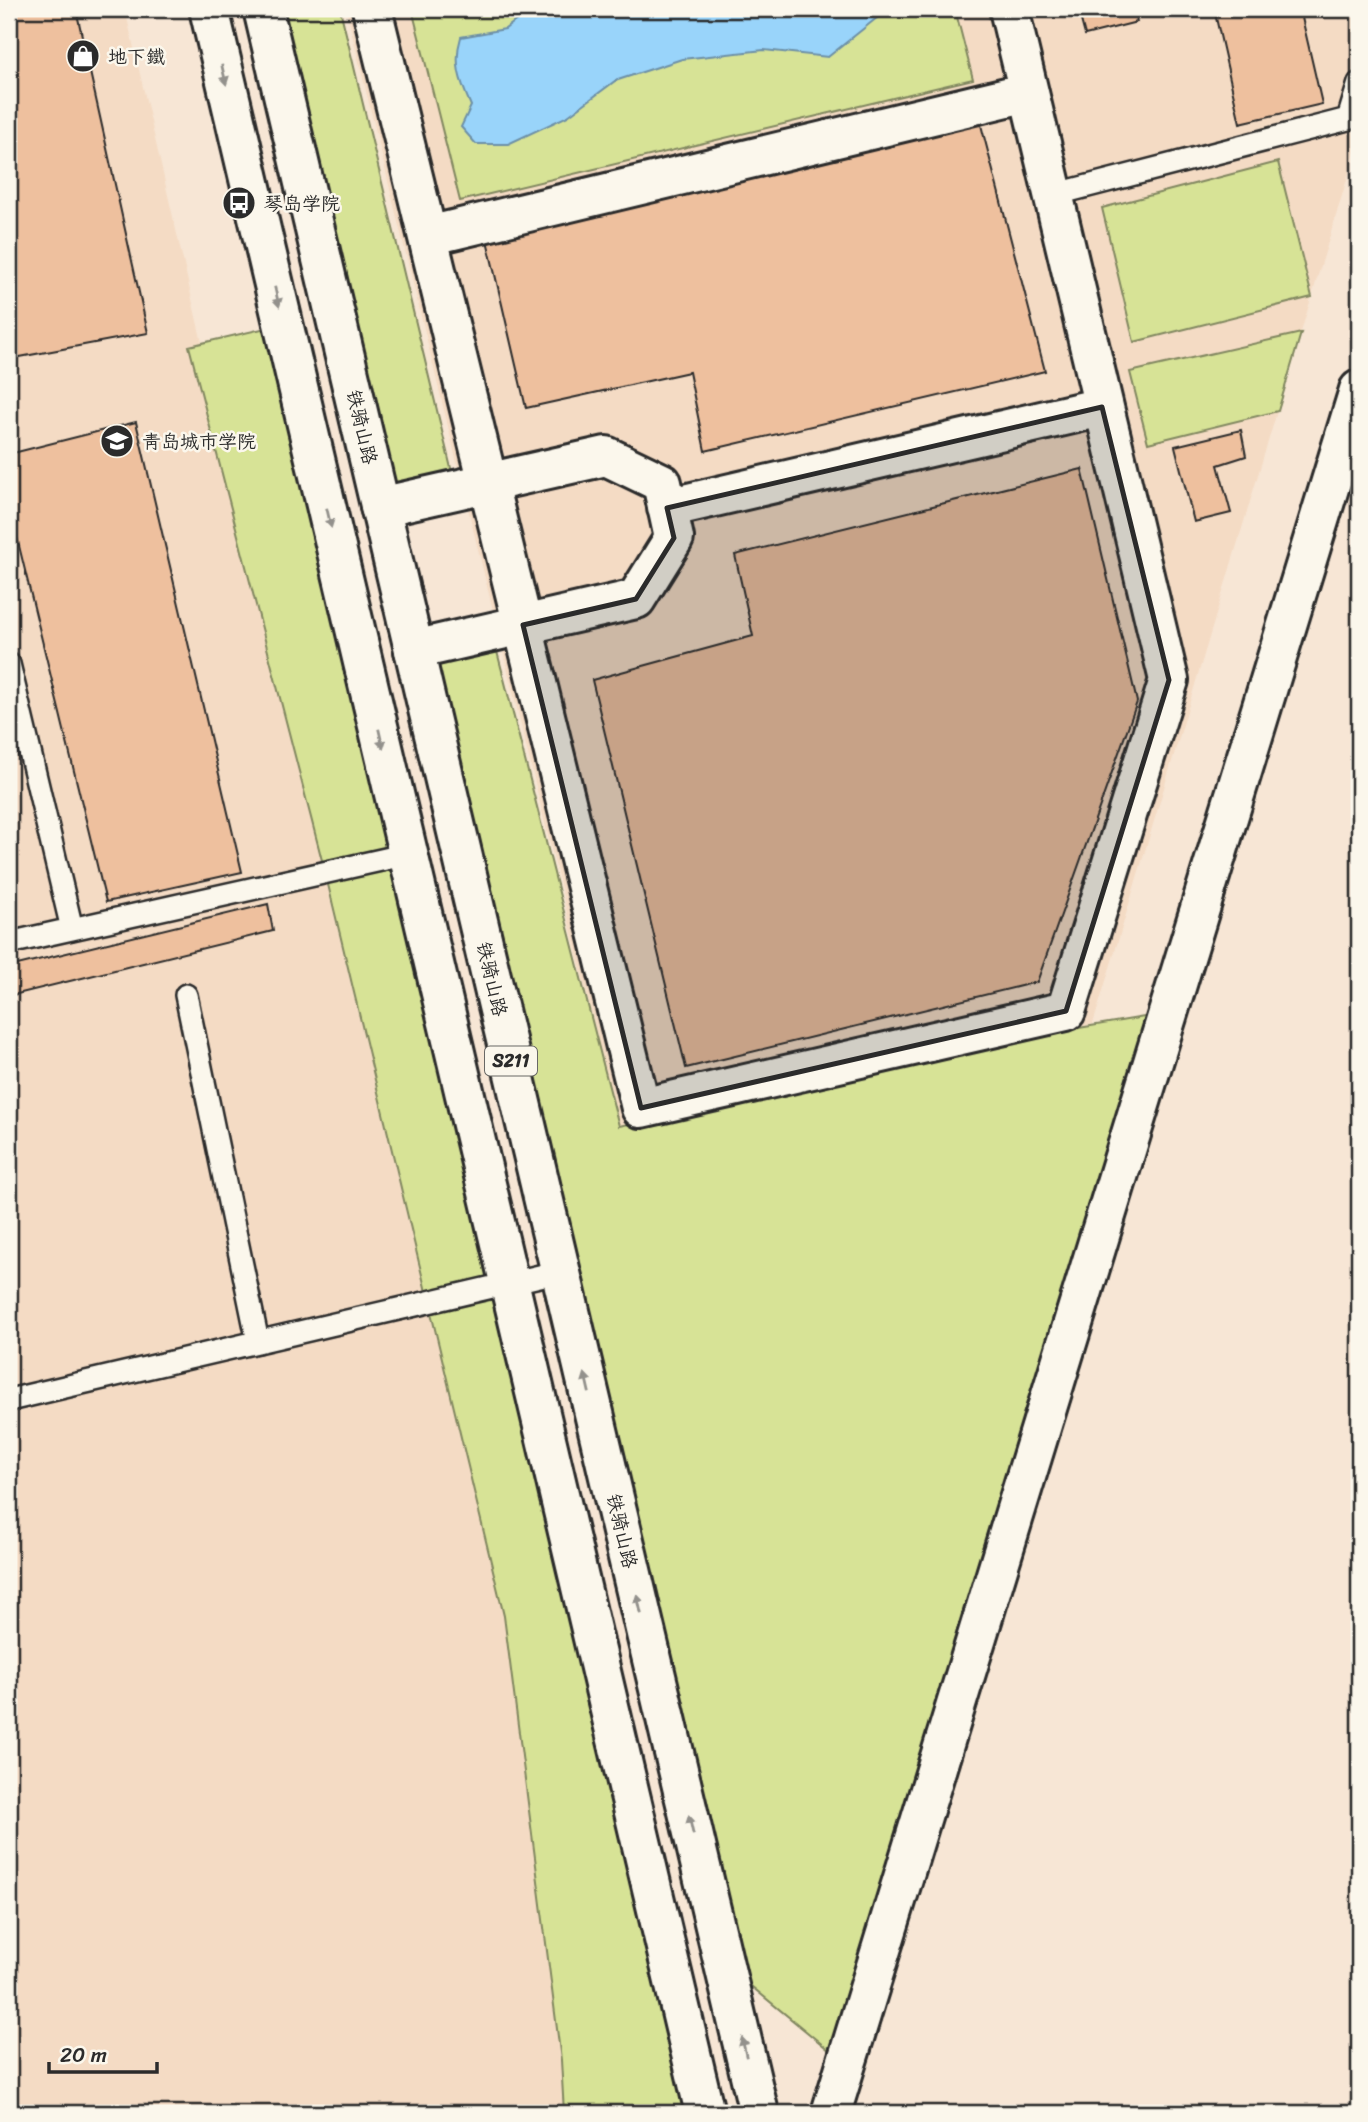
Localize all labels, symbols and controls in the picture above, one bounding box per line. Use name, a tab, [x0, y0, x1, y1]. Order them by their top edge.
shop icon: 地下鐵	[64, 37, 102, 75]
place label: 地下鐵	[108, 40, 165, 73]
one-way arrow	[219, 64, 230, 86]
bus stop icon: 琴岛学院	[220, 184, 258, 222]
place label: 琴岛学院	[264, 187, 340, 220]
one-way arrow	[271, 286, 282, 308]
street label: 铁骑山路	[337, 386, 387, 468]
school or university icon: 青岛城市学院	[98, 422, 136, 460]
place label: 青岛城市学院	[142, 425, 256, 458]
one-way arrow	[324, 507, 335, 529]
one-way arrow	[376, 729, 387, 751]
street label: 铁骑山路	[467, 938, 517, 1020]
road number: S211	[485, 1046, 537, 1076]
one-way arrow	[581, 1372, 592, 1394]
street label: 铁骑山路	[597, 1490, 647, 1572]
one-way arrow	[633, 1593, 644, 1615]
one-way arrow	[686, 1814, 697, 1836]
scale bar	[49, 2031, 158, 2075]
text: 20 m	[60, 2036, 107, 2074]
one-way arrow	[738, 2036, 749, 2058]

